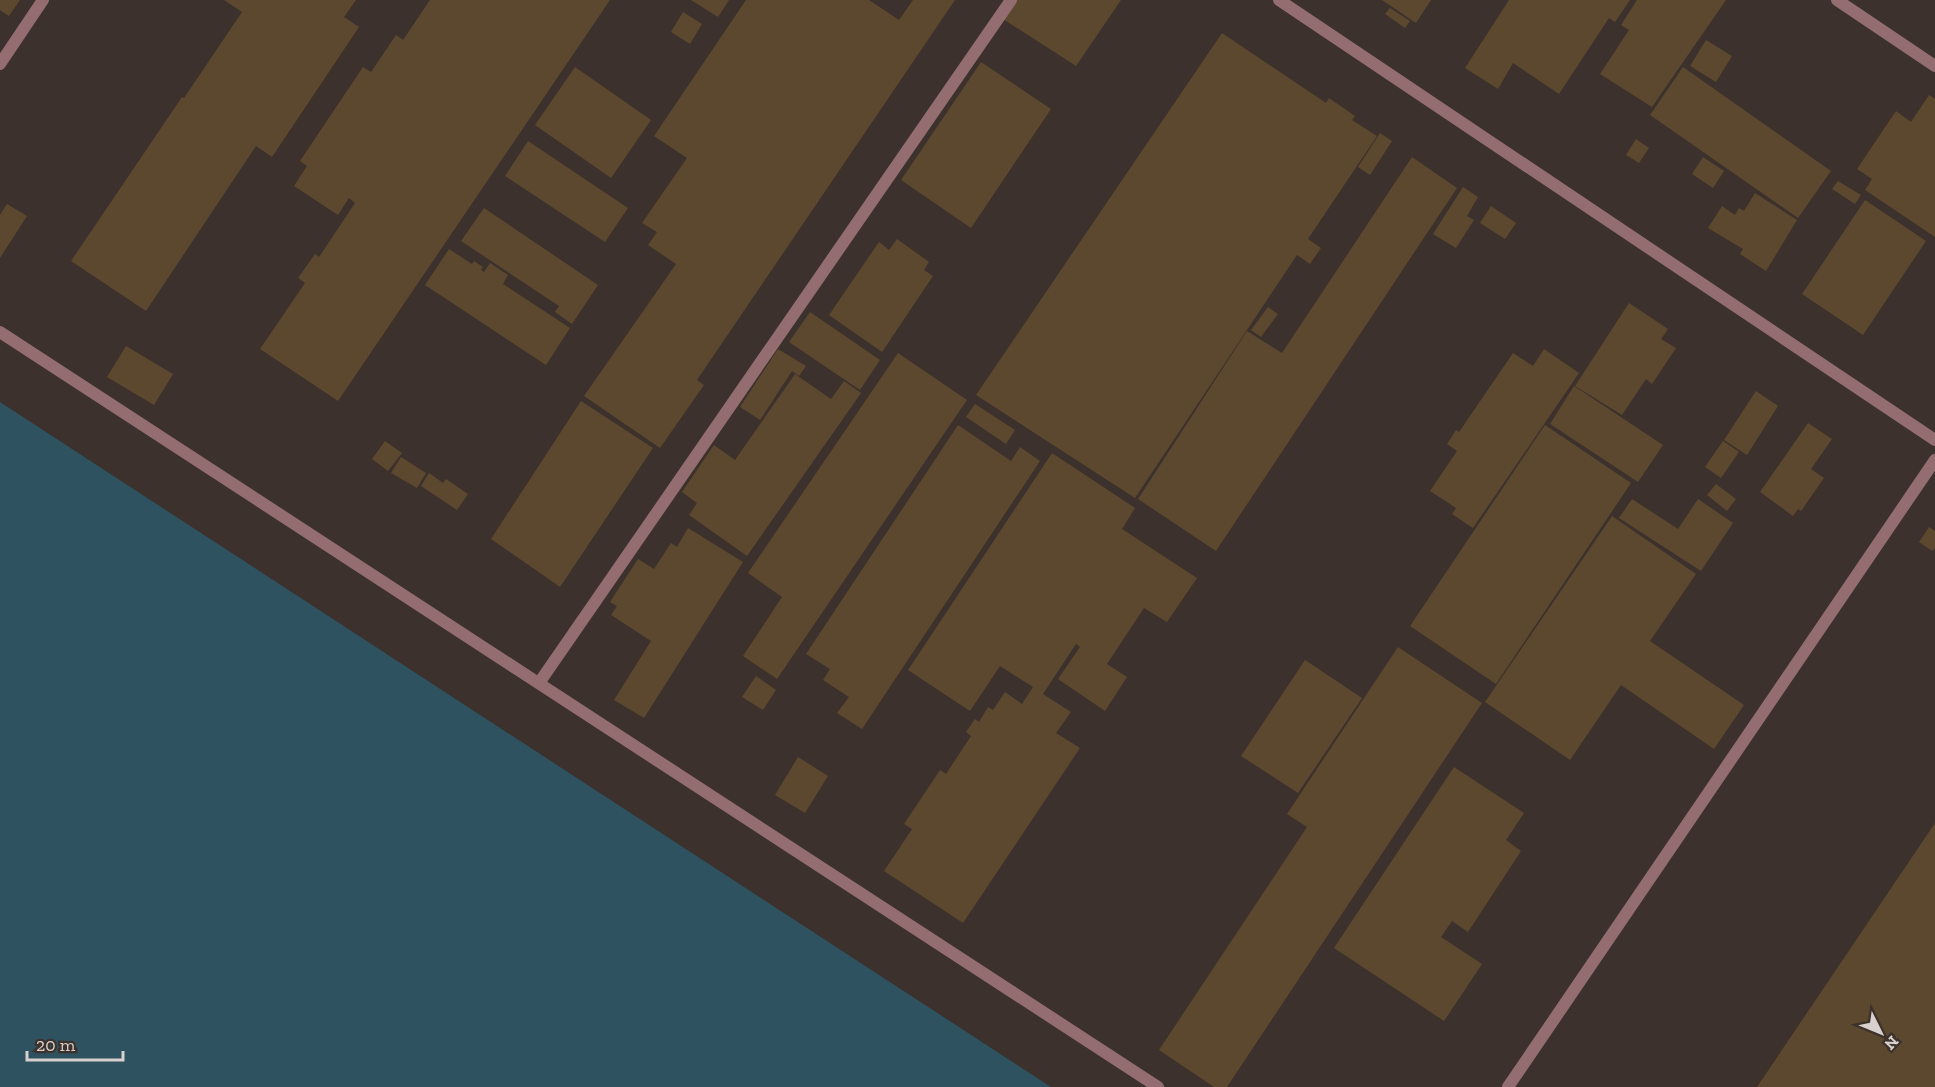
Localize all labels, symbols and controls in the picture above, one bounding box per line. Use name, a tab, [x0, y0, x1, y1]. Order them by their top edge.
north arrow	[1851, 1003, 1911, 1063]
scale bar	[27, 1024, 123, 1062]
text: N	[1881, 1032, 1903, 1054]
text: 20 m	[36, 1034, 76, 1056]

